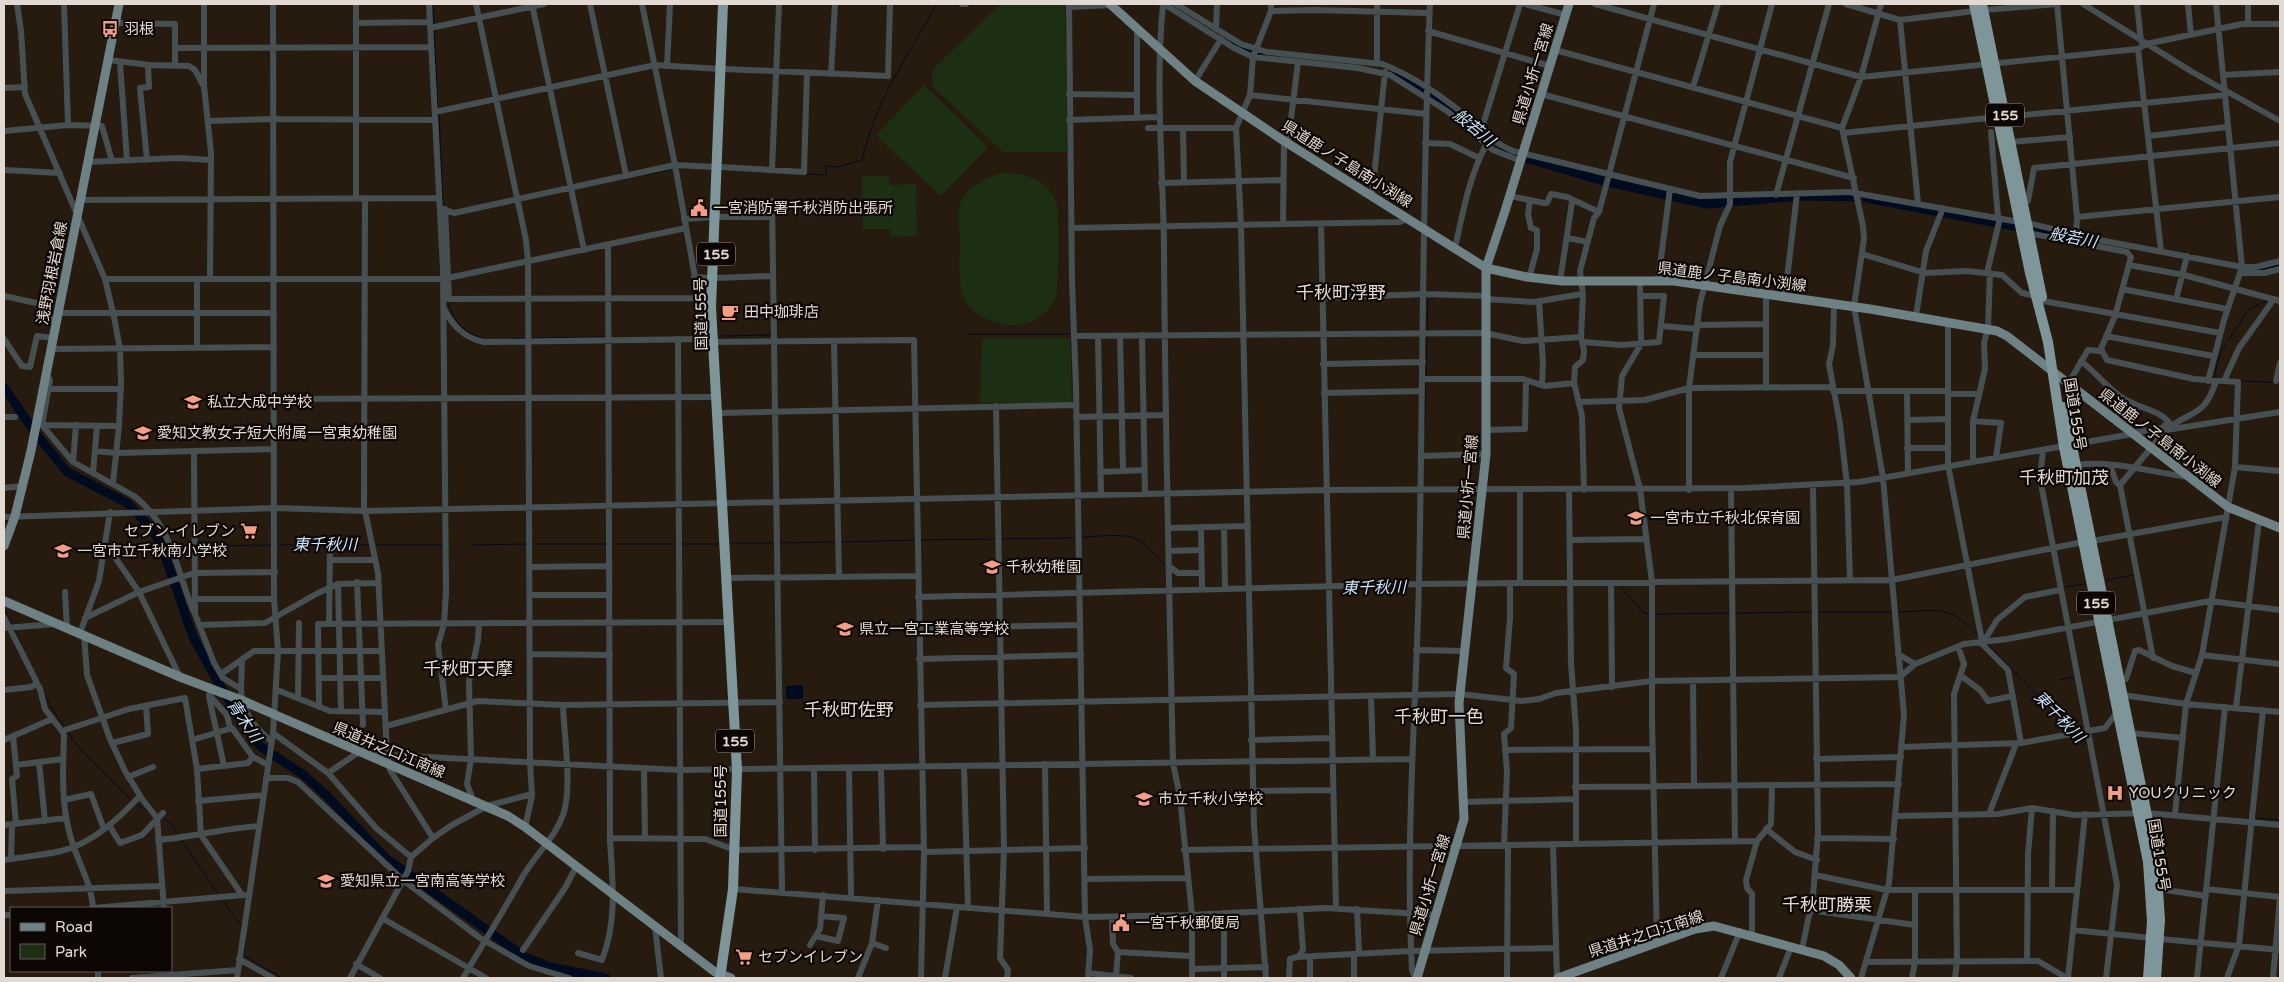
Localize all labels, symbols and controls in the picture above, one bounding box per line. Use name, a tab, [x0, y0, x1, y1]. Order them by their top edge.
bus stop icon: 羽根	[100, 19, 120, 39]
place label: 羽根	[124, 20, 154, 38]
street label: 県道小折一宮線	[1509, 21, 1557, 127]
road number: 155	[1986, 104, 2024, 126]
water label: 般若川	[1449, 105, 1500, 152]
street label: 県道鹿ノ子島南小渕線	[1279, 117, 1415, 211]
public building icon: 一宮消防署千秋消防出張所	[689, 198, 709, 218]
place label: 一宮消防署千秋消防出張所	[713, 199, 893, 217]
street label: 浅野羽根岩倉線	[33, 220, 71, 326]
water label: 般若川	[2048, 224, 2100, 253]
road number: 155	[697, 242, 735, 266]
street label: 県道鹿ノ子島南小渕線	[1656, 259, 1808, 295]
street label: 国道155号	[691, 277, 711, 351]
district label: 千秋町浮野	[1296, 282, 1386, 304]
cafe icon: 田中珈琲店	[720, 302, 740, 322]
place label: 田中珈琲店	[744, 303, 819, 321]
street label: 国道155号	[2060, 376, 2090, 452]
street label: 県道鹿ノ子島南小渕線	[2095, 385, 2225, 491]
school or university icon: 私立大成中学校	[183, 392, 203, 412]
place label: 私立大成中学校	[207, 393, 312, 411]
school or university icon: 愛知文教女子短大附属一宮東幼稚園	[133, 423, 153, 443]
place label: 愛知文教女子短大附属一宮東幼稚園	[157, 424, 397, 442]
street label: 県道小折一宮線	[1454, 434, 1482, 540]
district label: 千秋町加茂	[2019, 467, 2109, 489]
school or university icon: 一宮市立千秋北保育園	[1626, 508, 1646, 528]
place label: 一宮市立千秋北保育園	[1650, 509, 1800, 527]
supermarket icon: セブン-イレブン	[239, 521, 259, 541]
place label: セブン-イレブン	[124, 522, 235, 540]
water label: 東千秋川	[293, 535, 359, 555]
school or university icon: 一宮市立千秋南小学校	[53, 541, 73, 561]
place label: 一宮市立千秋南小学校	[77, 542, 227, 560]
school or university icon: 千秋幼稚園	[982, 557, 1002, 577]
place label: 千秋幼稚園	[1006, 558, 1081, 576]
water label: 東千秋川	[1342, 577, 1408, 599]
road number: 155	[2077, 592, 2115, 614]
school or university icon: 県立一宮工業高等学校	[835, 619, 855, 639]
place label: 県立一宮工業高等学校	[859, 620, 1009, 638]
district label: 千秋町天摩	[423, 658, 513, 680]
water label: 東千秋川	[2030, 687, 2090, 748]
water label: 青木川	[222, 696, 267, 748]
district label: 千秋町佐野	[804, 699, 894, 721]
district label: 千秋町一色	[1394, 706, 1484, 728]
street label: 県道井之口江南線	[330, 718, 448, 782]
road number: 155	[716, 729, 754, 752]
street label: 国道155号	[712, 764, 730, 838]
hospital icon: YOUクリニック	[2105, 783, 2125, 803]
place label: YOUクリニック	[2129, 784, 2237, 802]
school or university icon: 市立千秋小学校	[1134, 789, 1154, 809]
place label: 市立千秋小学校	[1158, 790, 1263, 808]
street label: 国道155号	[2144, 817, 2174, 893]
street label: 県道小折一宮線	[1406, 832, 1454, 938]
school or university icon: 愛知県立一宮南高等学校	[316, 871, 336, 891]
place label: 愛知県立一宮南高等学校	[340, 872, 505, 890]
district label: 千秋町勝栗	[1782, 894, 1872, 916]
legend	[10, 907, 172, 972]
street label: 県道井之口江南線	[1586, 907, 1706, 961]
public building icon: 一宮千秋郵便局	[1111, 913, 1131, 933]
place label: 一宮千秋郵便局	[1135, 914, 1240, 932]
text: Road	[55, 918, 93, 936]
text: Park	[55, 943, 87, 961]
supermarket icon: セブンイレブン	[734, 947, 754, 967]
place label: セブンイレブン	[758, 948, 863, 966]

